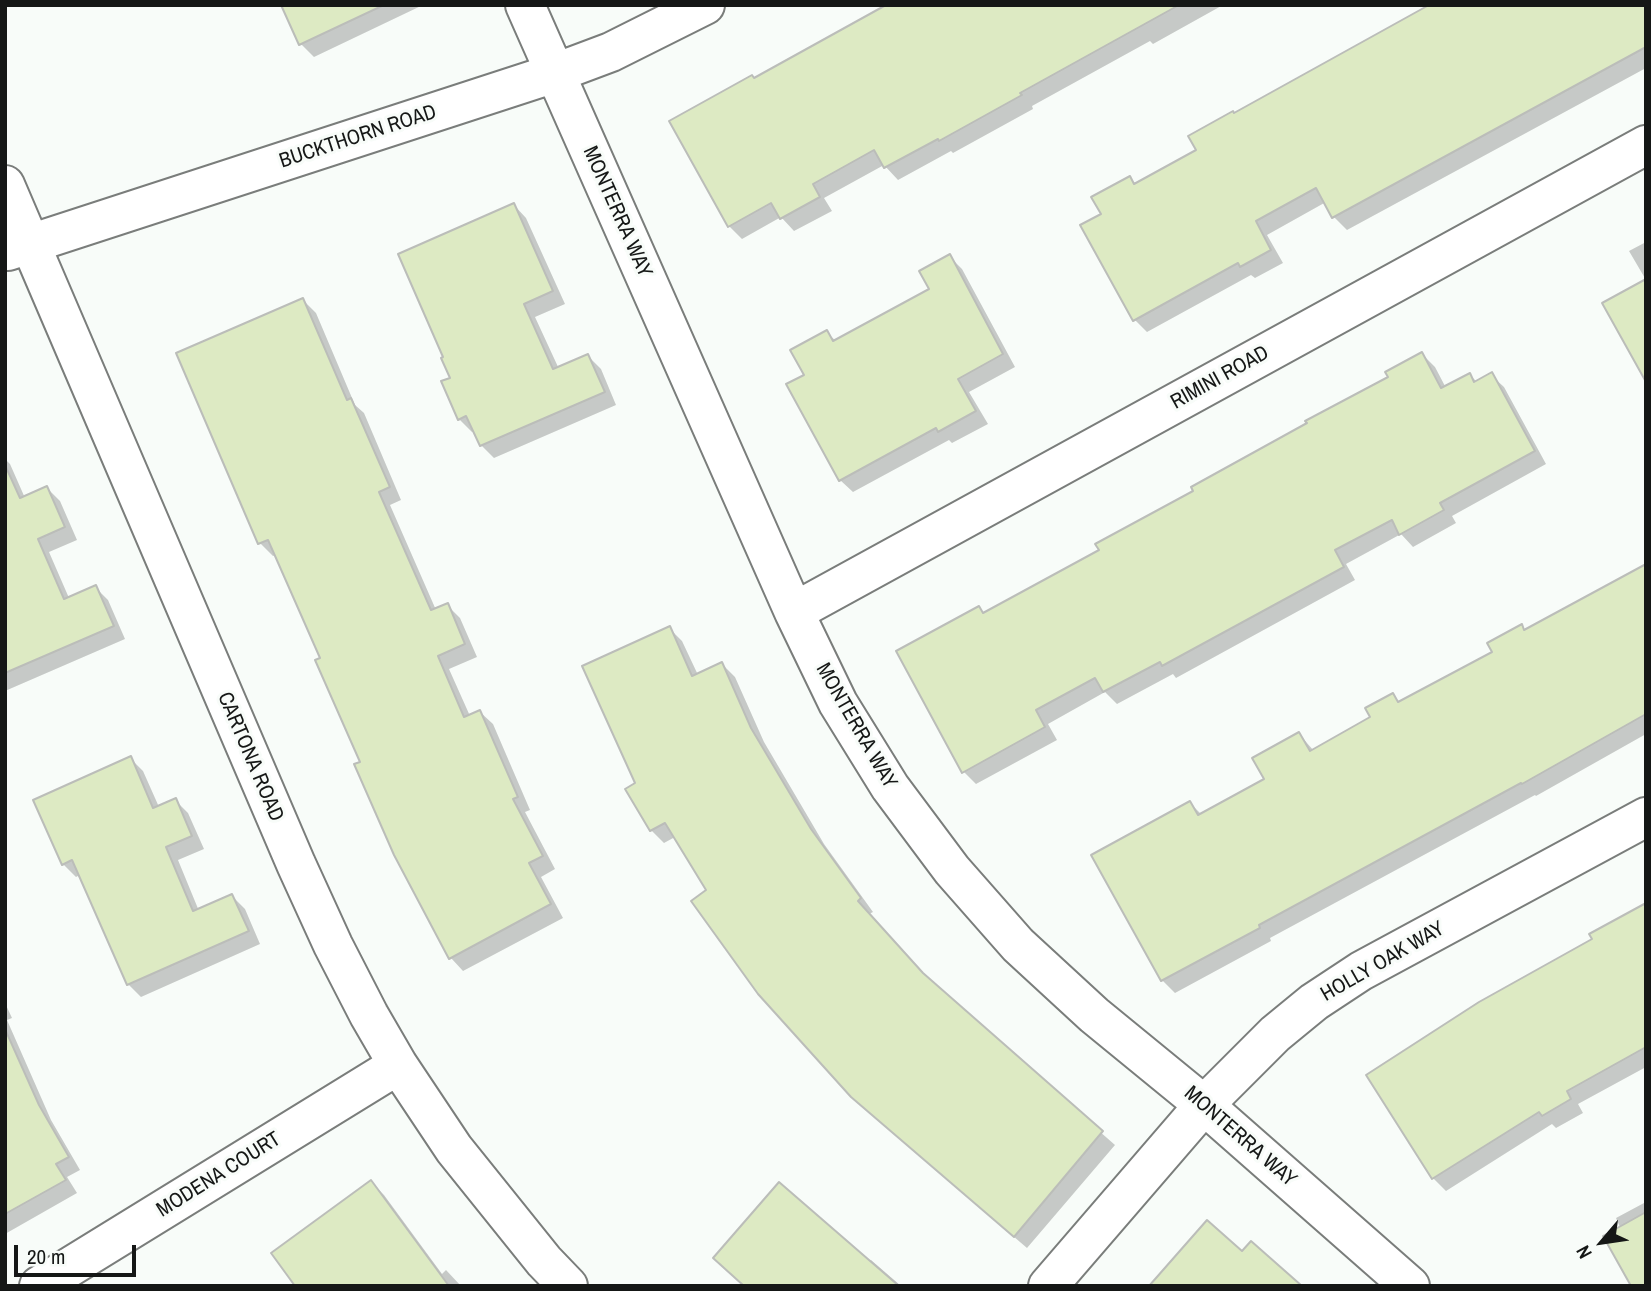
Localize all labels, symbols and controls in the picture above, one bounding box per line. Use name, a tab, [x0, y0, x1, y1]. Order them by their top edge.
street label: BUCKTHORN ROAD	[276, 100, 440, 174]
street label: MONTERRA WAY	[577, 143, 657, 281]
street label: RIMINI ROAD	[1167, 341, 1273, 415]
street label: MONTERRA WAY	[810, 659, 902, 793]
street label: CARTONA ROAD	[211, 688, 289, 826]
street label: HOLLY OAK WAY	[1317, 916, 1449, 1008]
street label: MONTERRA WAY	[1179, 1081, 1301, 1193]
street label: MODENA COURT	[152, 1127, 286, 1223]
north arrow	[1567, 1207, 1637, 1277]
scale bar	[18, 1232, 140, 1276]
text: N	[1570, 1241, 1598, 1263]
text: 20 m	[27, 1242, 65, 1271]

